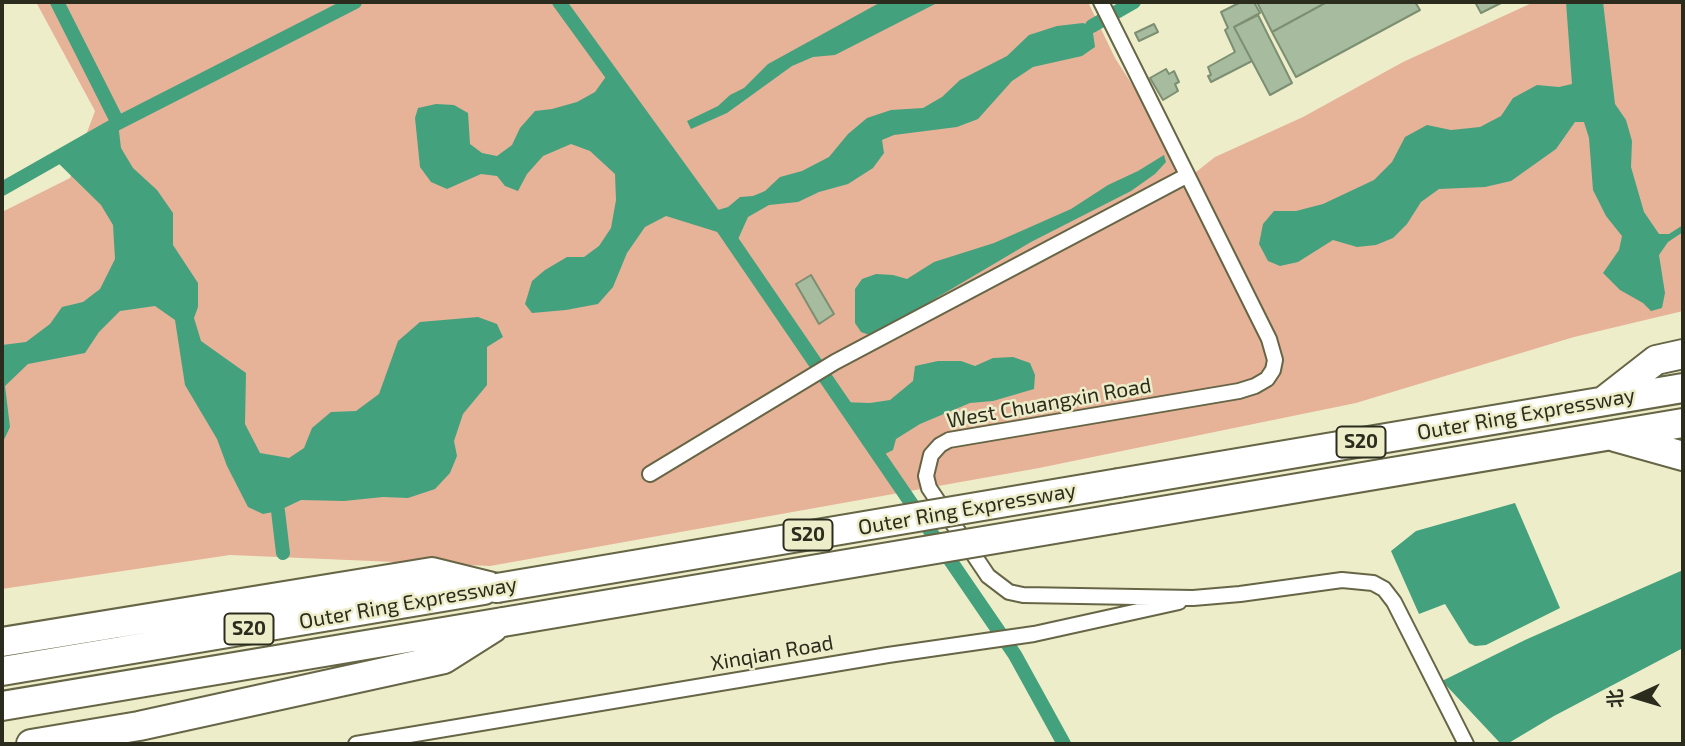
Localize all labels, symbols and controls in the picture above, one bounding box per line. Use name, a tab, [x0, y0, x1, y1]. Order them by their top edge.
street label: West Chuangxin Road	[945, 373, 1153, 433]
street label: Outer Ring Expressway	[1415, 382, 1637, 446]
road number: S20	[1336, 426, 1386, 458]
street label: Outer Ring Expressway	[856, 477, 1078, 541]
road number: S20	[784, 520, 832, 550]
street label: Outer Ring Expressway	[297, 571, 519, 635]
road number: S20	[224, 614, 274, 644]
street label: Xinqian Road	[709, 630, 835, 676]
north arrow	[1601, 662, 1671, 732]
text: 北	[1602, 688, 1627, 709]

